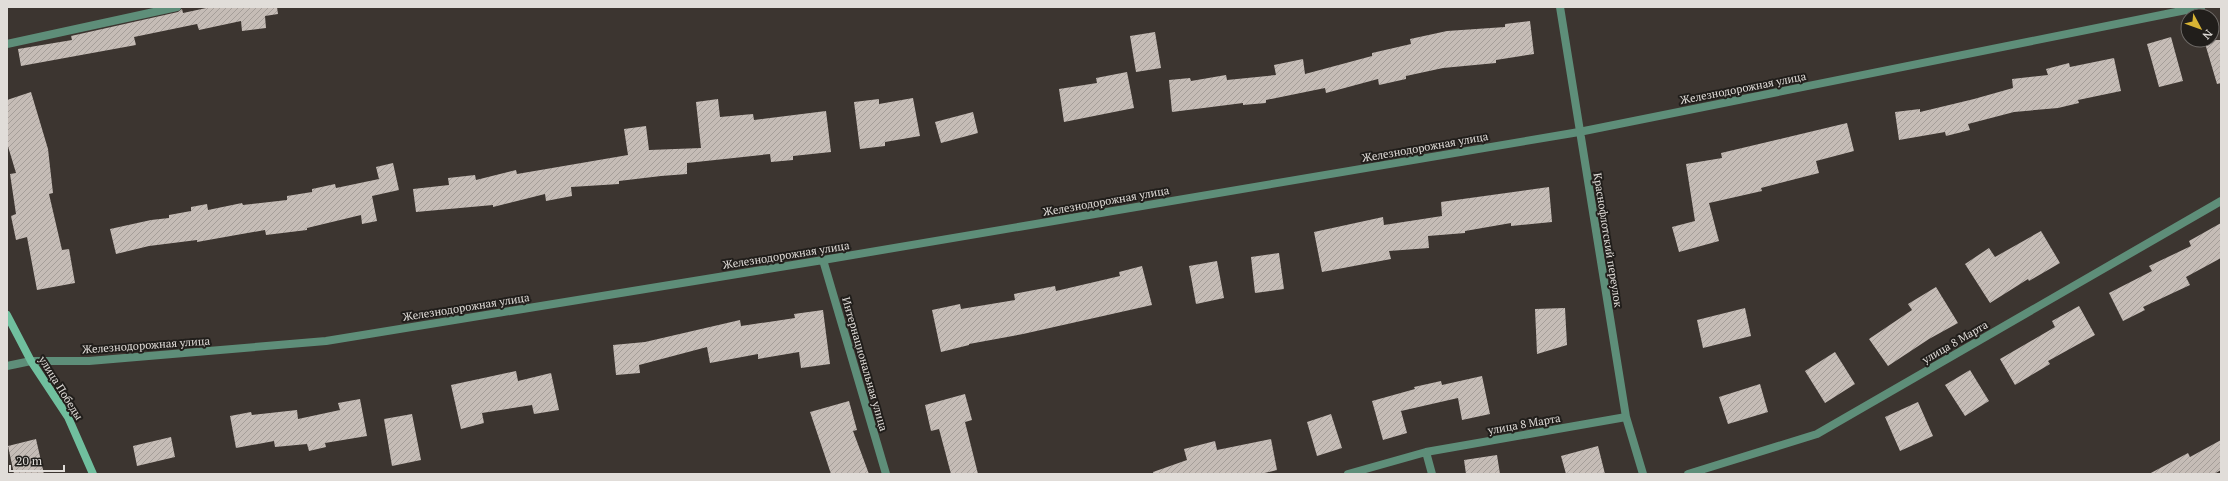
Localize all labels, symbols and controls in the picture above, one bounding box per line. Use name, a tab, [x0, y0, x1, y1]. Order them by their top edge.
north arrow	[2180, 8, 2220, 48]
text: N	[2199, 27, 2216, 43]
street label: Железнодорожная улица	[1679, 69, 1808, 107]
street label: Железнодорожная улица	[1361, 129, 1490, 165]
street label: Краснофлотский переулок	[1590, 172, 1626, 308]
street label: Железнодорожная улица	[1042, 183, 1171, 219]
street label: Железнодорожная улица	[722, 238, 851, 272]
street label: Железнодорожная улица	[402, 290, 531, 324]
street label: Интернациональная улица	[839, 295, 891, 433]
street label: улица 8 Марта	[1919, 317, 1991, 367]
street label: Железнодорожная улица	[82, 334, 211, 356]
street label: улица Победы	[35, 353, 86, 423]
street label: улица 8 Марта	[1486, 411, 1562, 437]
scale bar	[10, 447, 64, 473]
text: 20 m	[16, 453, 43, 468]

